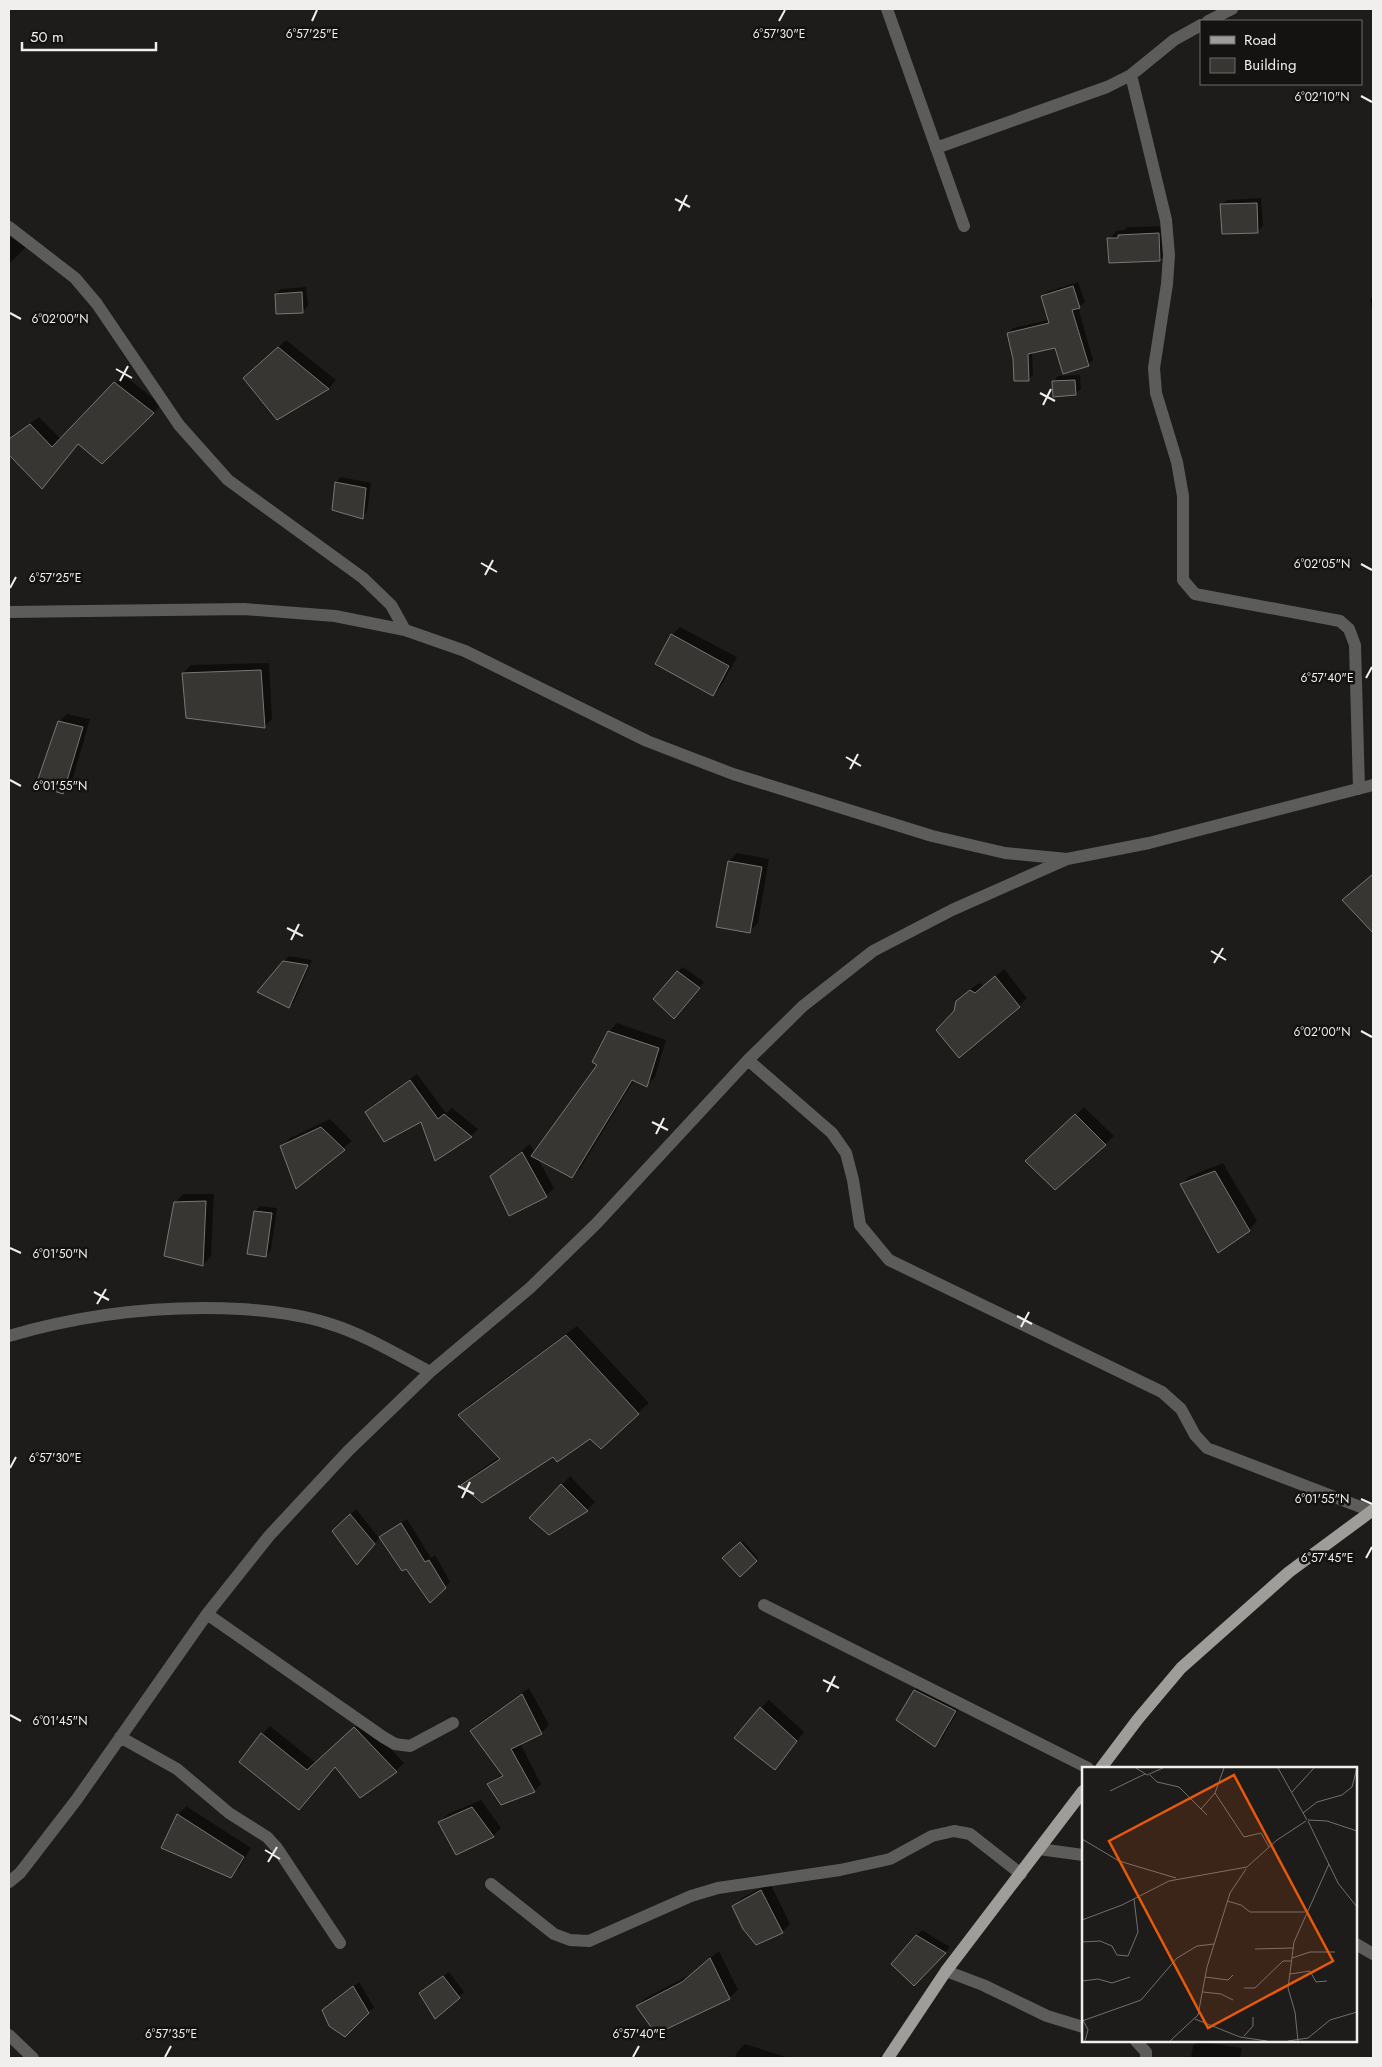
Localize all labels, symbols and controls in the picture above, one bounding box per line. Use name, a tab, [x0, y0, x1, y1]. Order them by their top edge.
scale bar	[22, 20, 156, 52]
legend	[1200, 20, 1362, 85]
text: 6°57'25"E	[286, 25, 338, 43]
text: 6°57'30"E	[753, 25, 805, 43]
text: 50 m	[30, 26, 64, 48]
text: Road	[1244, 29, 1276, 51]
text: Building	[1244, 54, 1296, 76]
text: 6°02'10"N	[1294, 88, 1350, 106]
text: 6°02'00"N	[32, 310, 88, 328]
text: 6°02'05"N	[1294, 555, 1350, 573]
text: 6°57'25"E	[29, 569, 81, 587]
text: 6°57'40"E	[1300, 669, 1354, 687]
text: 6°01'55"N	[33, 777, 87, 795]
text: 6°02'00"N	[1294, 1023, 1350, 1041]
text: 6°01'50"N	[32, 1245, 88, 1263]
text: 6°57'30"E	[29, 1449, 81, 1467]
text: 6°01'55"N	[1295, 1490, 1349, 1508]
text: 6°57'45"E	[1301, 1549, 1353, 1567]
text: 6°01'45"N	[33, 1712, 87, 1730]
inset map	[1082, 1767, 1357, 2042]
text: 6°57'35"E	[145, 2025, 197, 2043]
text: 6°57'40"E	[612, 2025, 666, 2043]

